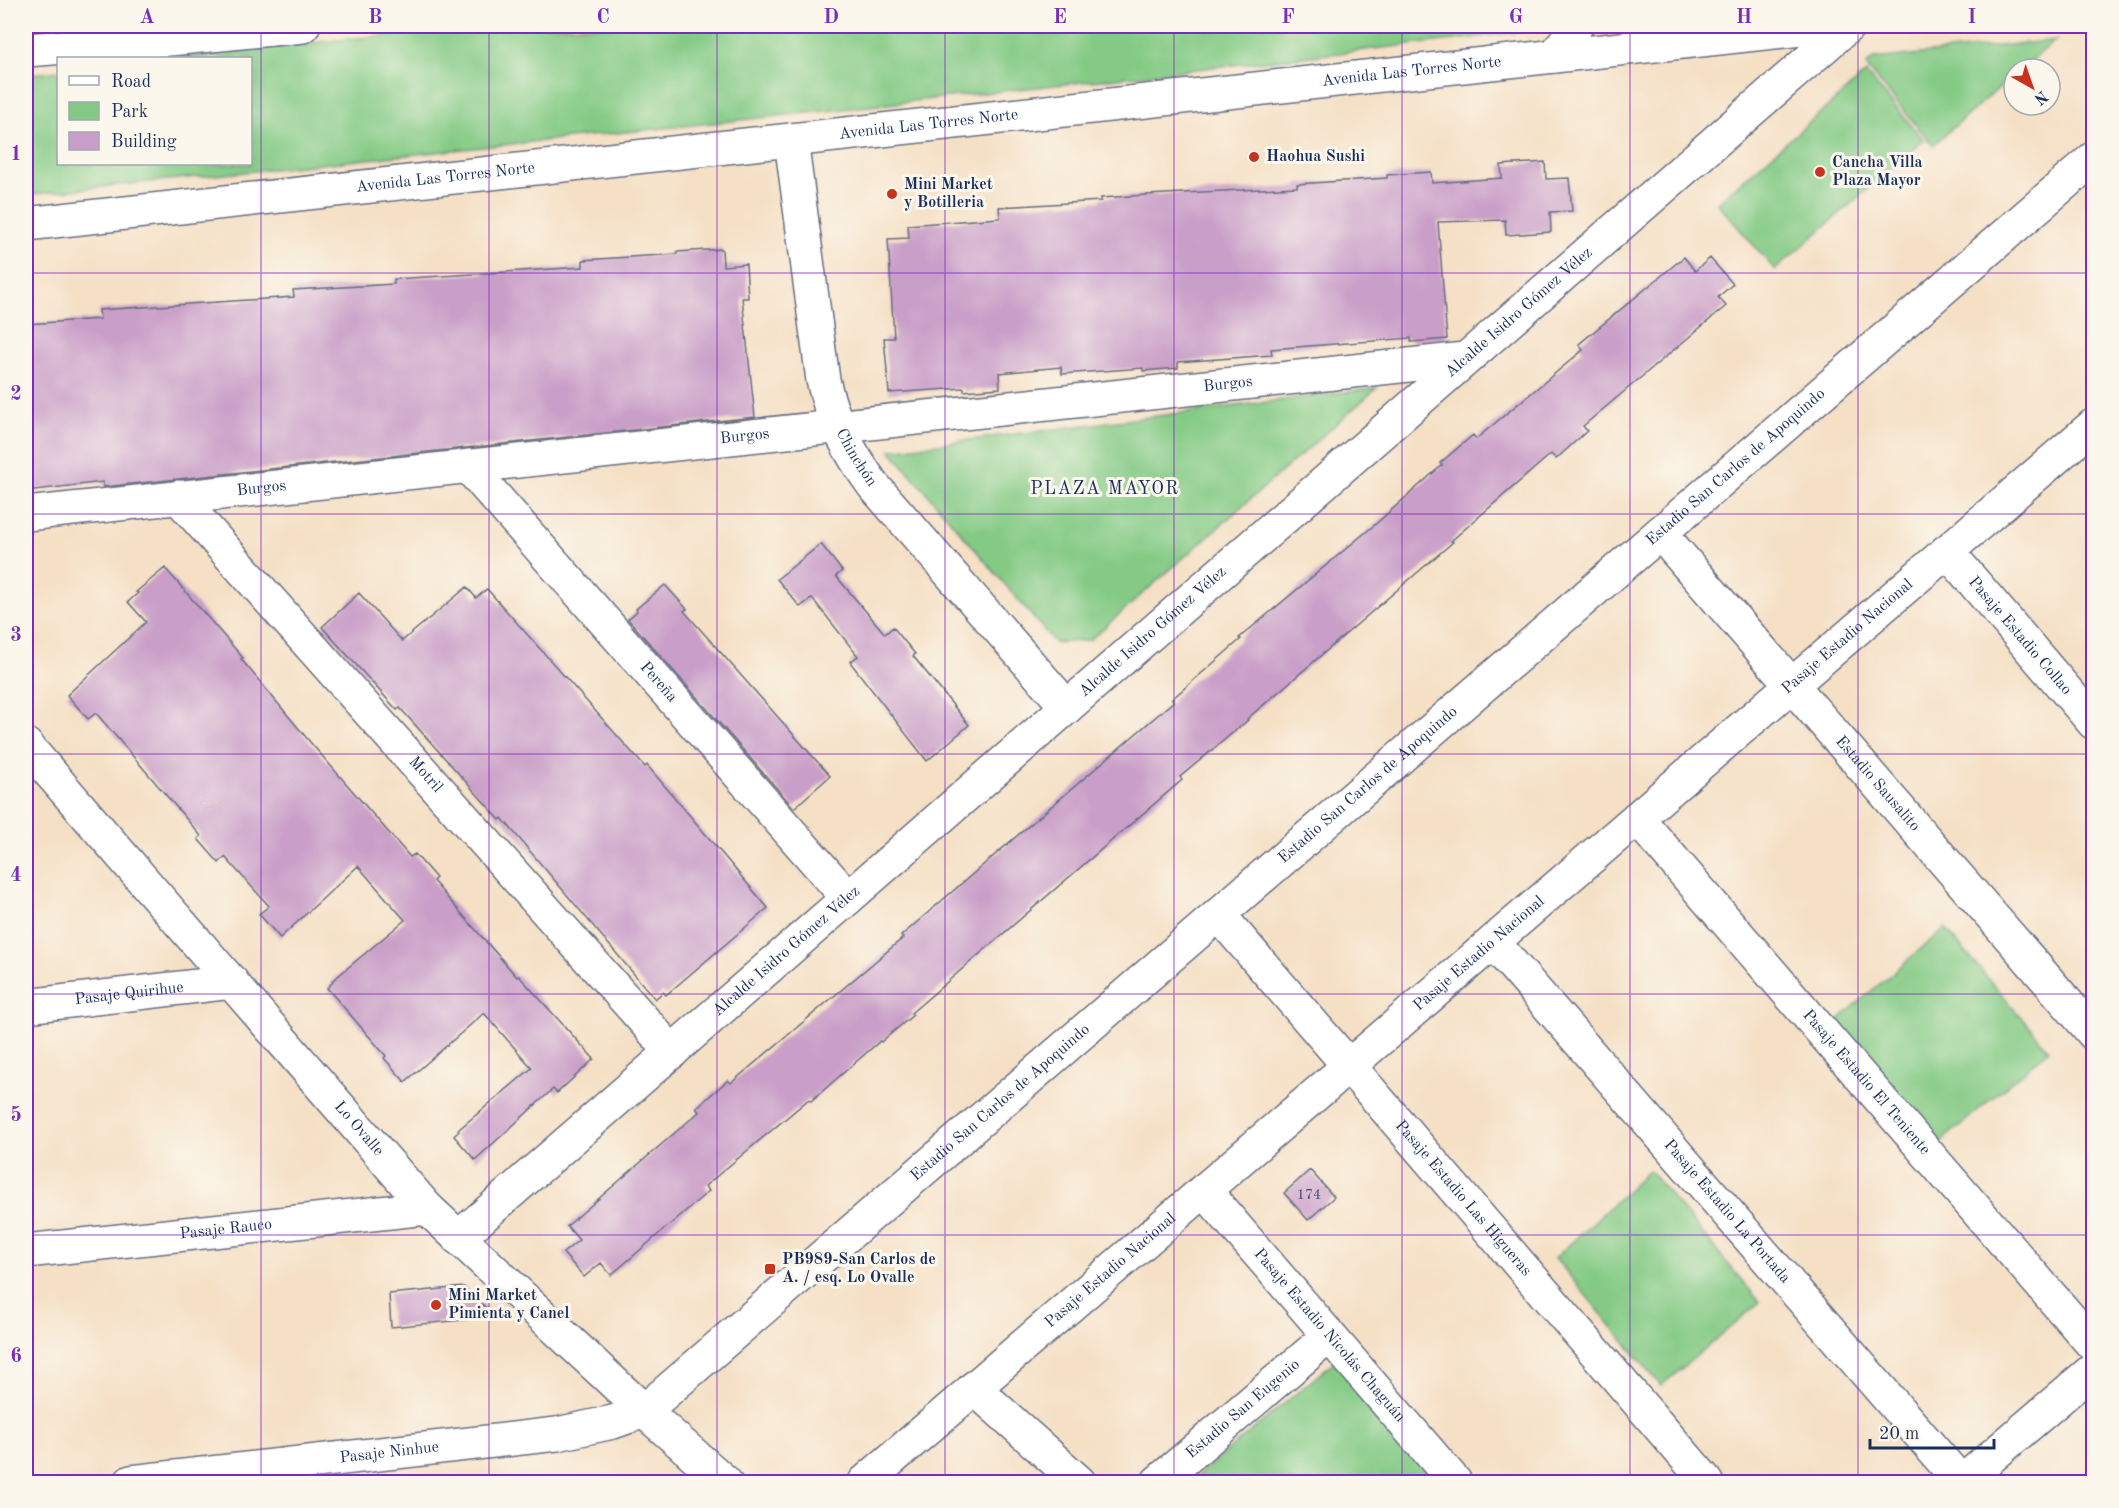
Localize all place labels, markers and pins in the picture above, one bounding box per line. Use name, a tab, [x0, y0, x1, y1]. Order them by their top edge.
place label: Haohua Sushi	[1266, 149, 1365, 165]
marker: Haohua Sushi	[1247, 150, 1261, 164]
place label: Cancha Villa Plaza Mayor	[1832, 155, 1923, 189]
marker: Cancha Villa Plaza Mayor	[1813, 165, 1827, 179]
place label: Mini Market y Botilleria	[904, 177, 993, 211]
marker: Mini Market y Botilleria	[885, 187, 899, 201]
place label: PB989-San Carlos de A. / esq. Lo Ovalle	[782, 1252, 936, 1286]
marker: PB989-San Carlos de A. / esq. Lo Ovalle	[763, 1262, 777, 1276]
place label: Mini Market Pimienta y Canel	[448, 1288, 569, 1322]
marker: Mini Market Pimienta y Canel	[429, 1298, 443, 1312]

